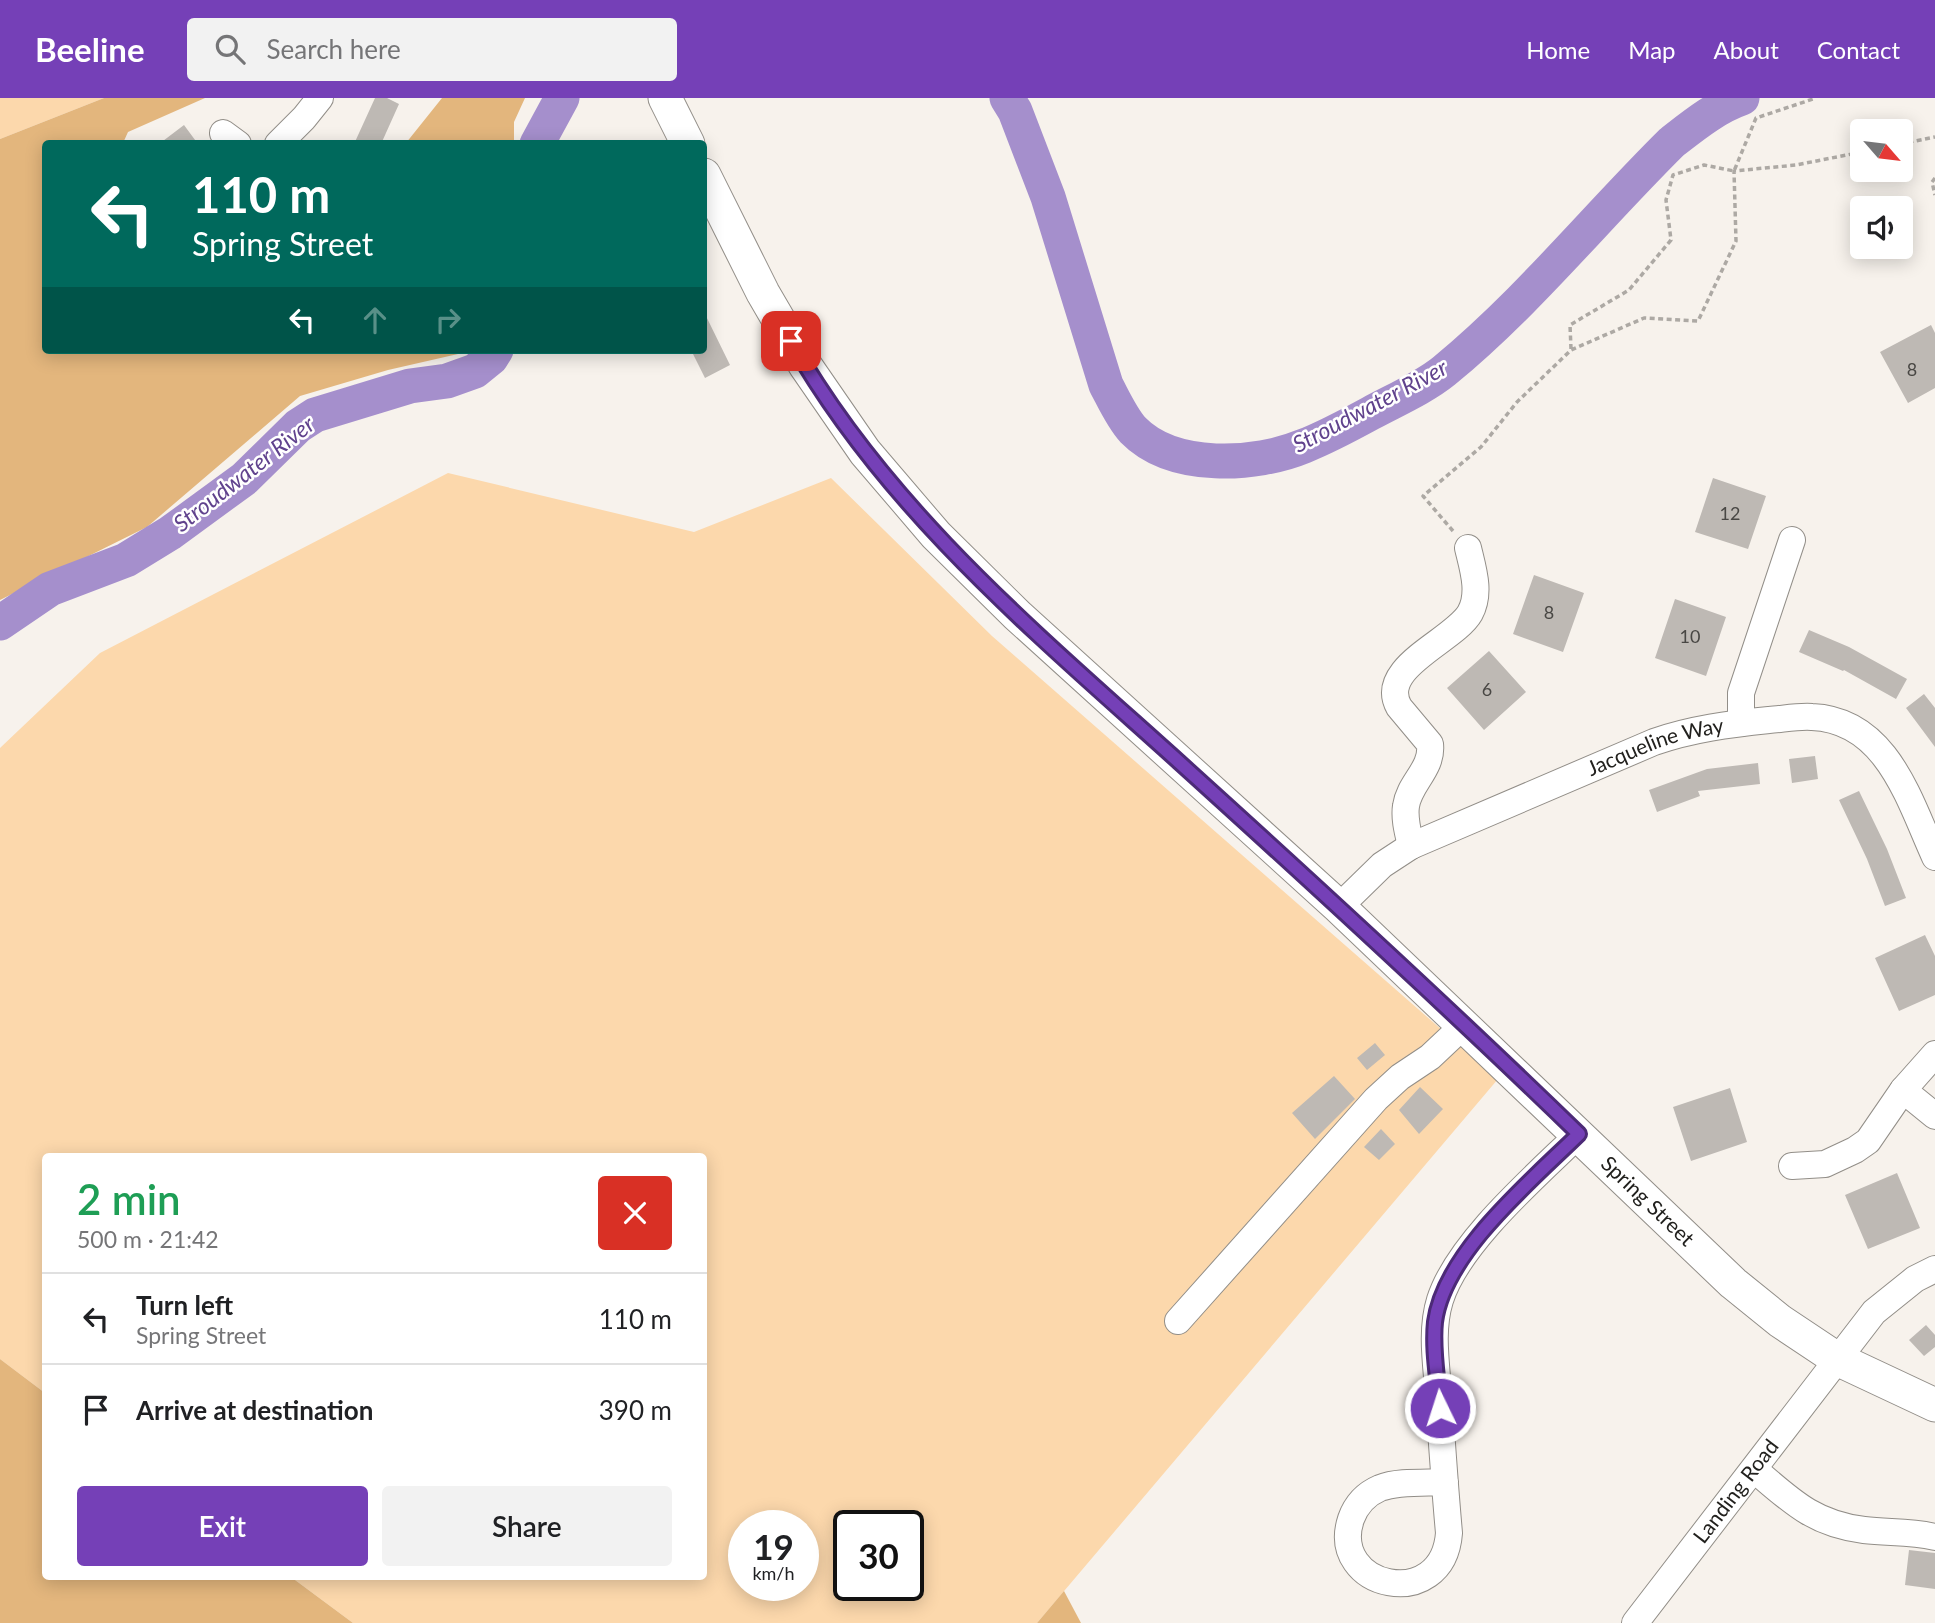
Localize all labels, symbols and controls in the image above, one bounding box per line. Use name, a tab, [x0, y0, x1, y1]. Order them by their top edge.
search box	[187, 18, 677, 81]
text: Beeline	[35, 29, 145, 69]
icon: search	[211, 30, 249, 68]
text: Search here	[267, 33, 401, 65]
text: Home	[1526, 35, 1590, 64]
text: Map	[1628, 35, 1676, 64]
text: About	[1714, 35, 1779, 64]
text: Contact	[1817, 35, 1900, 64]
north arrow	[1850, 119, 1913, 182]
map controls	[1850, 119, 1913, 259]
text: 110 m	[192, 165, 330, 223]
icon: left	[77, 168, 168, 259]
button: sound	[1850, 196, 1913, 259]
text: Spring Street	[192, 224, 373, 263]
icon: left	[283, 301, 321, 339]
icon: ahead	[356, 301, 394, 339]
icon: right	[429, 301, 467, 339]
pin	[761, 311, 821, 371]
icon: arrive	[772, 322, 810, 360]
water label: Stroudwater River	[1287, 352, 1453, 458]
house number: 8	[1907, 358, 1917, 380]
water label: Stroudwater River	[167, 409, 320, 537]
house number: 12	[1720, 502, 1740, 524]
house number: 8	[1544, 601, 1554, 623]
house number: 10	[1680, 625, 1700, 647]
house number: 6	[1482, 678, 1492, 700]
street label: Jacqueline Way	[1583, 712, 1725, 780]
street label: Spring Street	[1597, 1150, 1700, 1251]
text: 2 min	[77, 1174, 181, 1224]
button: close	[598, 1176, 672, 1250]
text: 500 m · 21:42	[77, 1225, 219, 1253]
text: Turn left	[136, 1289, 233, 1321]
icon: left	[77, 1300, 115, 1338]
text: 110 m	[599, 1303, 672, 1335]
text: Spring Street	[136, 1321, 266, 1349]
position arrow	[1403, 1371, 1477, 1445]
icon: arrive	[77, 1391, 115, 1429]
text: Arrive at destination	[136, 1394, 373, 1426]
text: 390 m	[599, 1394, 672, 1426]
street label: Landing Road	[1687, 1434, 1783, 1547]
button: Exit	[77, 1486, 368, 1566]
button: Share	[382, 1486, 672, 1566]
speed limit sign: 30	[833, 1510, 924, 1601]
text: 19	[753, 1525, 794, 1567]
text: km/h	[752, 1562, 795, 1584]

